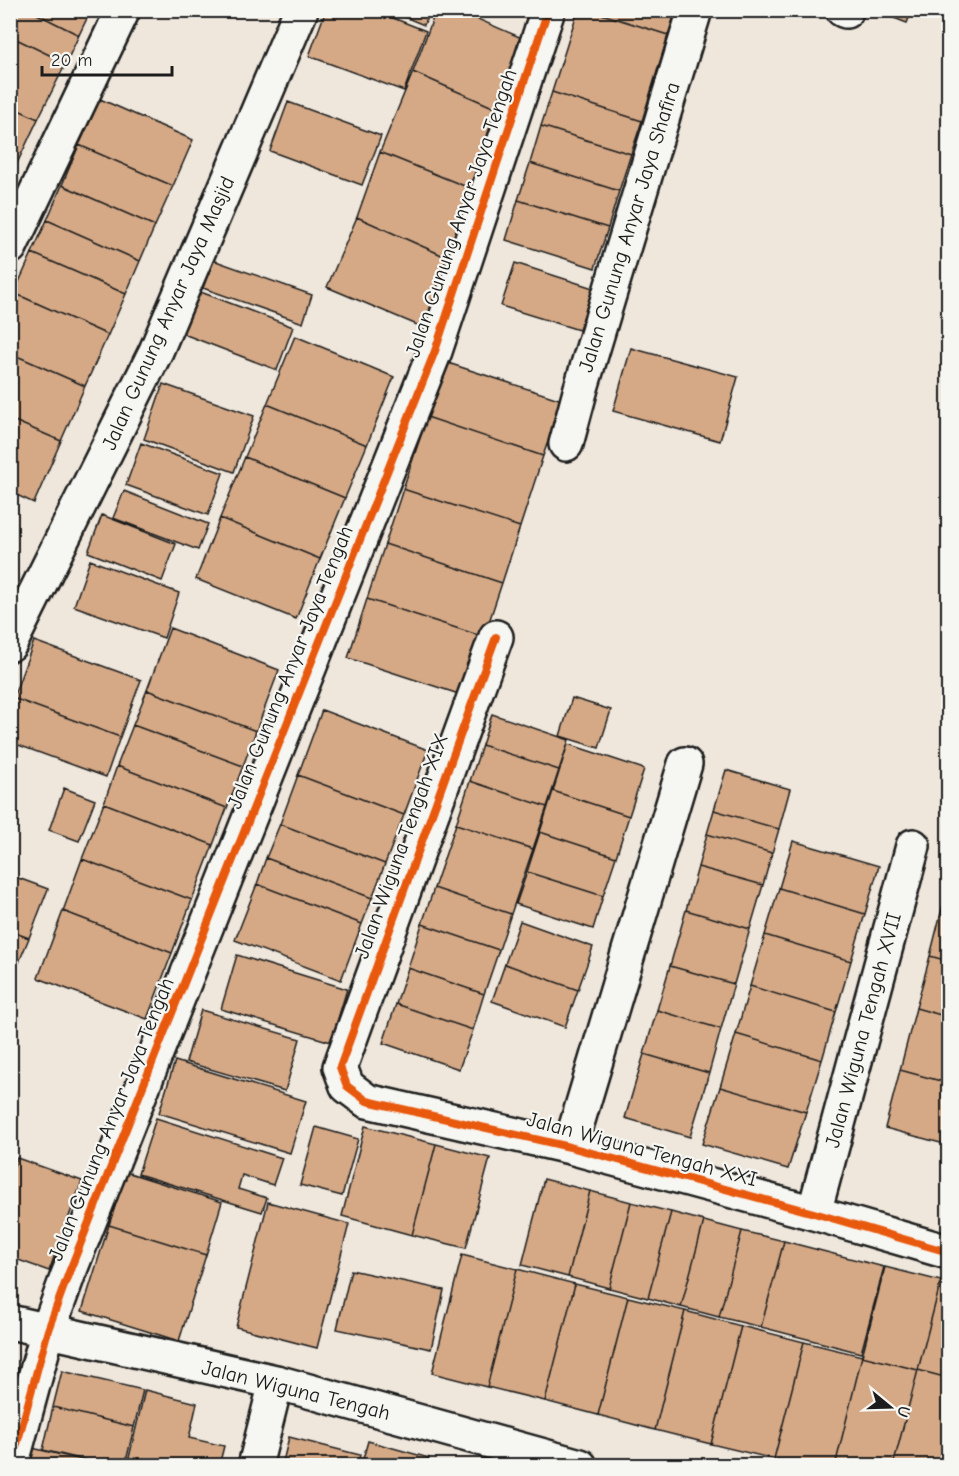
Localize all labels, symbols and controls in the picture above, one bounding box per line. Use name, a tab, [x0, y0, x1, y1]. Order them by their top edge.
scale bar	[42, 39, 172, 77]
text: 20 m	[51, 50, 92, 71]
street label: Jalan Gunung Anyar Jaya Tengah	[400, 66, 522, 360]
street label: Jalan Gunung Anyar Jaya Shafira	[573, 79, 685, 375]
street label: Jalan Gunung Anyar Jaya Masjid	[97, 173, 239, 453]
street label: Jalan Gunung Anyar Jaya Tengah	[222, 522, 358, 812]
street label: Jalan Wiguna Tengah XIX	[349, 730, 453, 962]
street label: Jalan Wiguna Tengah XVII	[820, 910, 906, 1150]
street label: Jalan Gunung Anyar Jaya Tengah	[43, 974, 179, 1264]
street label: Jalan Wiguna Tengah XXI	[524, 1107, 760, 1191]
street label: Jalan Wiguna Tengah	[199, 1355, 393, 1425]
north arrow	[860, 1377, 920, 1437]
text: U	[893, 1404, 913, 1420]

